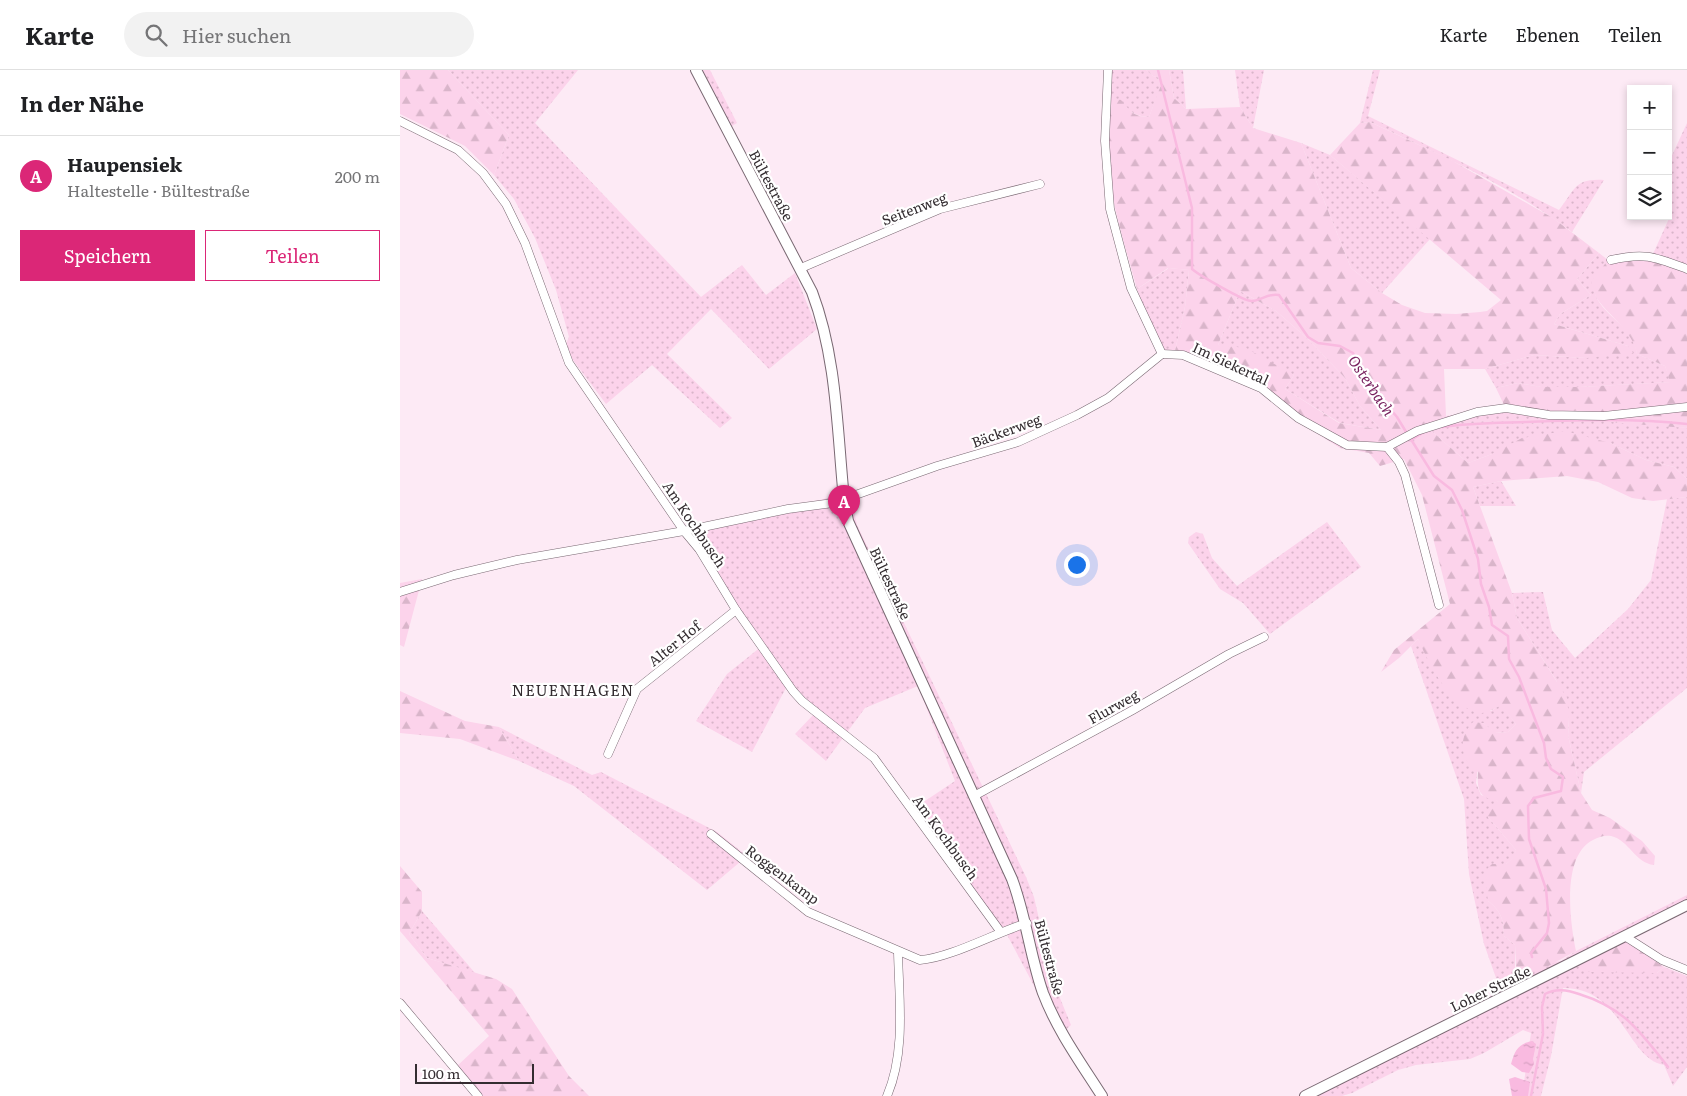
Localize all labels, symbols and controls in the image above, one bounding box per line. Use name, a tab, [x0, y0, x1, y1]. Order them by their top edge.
search box	[124, 12, 474, 57]
text: Karte	[25, 17, 94, 52]
icon: search	[142, 21, 170, 49]
text: Hier suchen	[182, 21, 291, 49]
text: Karte	[1440, 21, 1487, 48]
text: Ebenen	[1515, 21, 1580, 48]
text: Teilen	[1608, 21, 1662, 48]
map controls	[1627, 85, 1672, 220]
button: +	[1627, 85, 1672, 130]
text: In der Nähe	[20, 87, 144, 118]
button: −	[1627, 130, 1672, 175]
street label: Bültestraße	[745, 146, 799, 224]
text: Haupensiek	[67, 150, 182, 178]
text: A	[30, 164, 42, 188]
text: 200 m	[335, 164, 380, 188]
button: layers	[1627, 175, 1672, 220]
text: Haltestelle · Bültestraße	[67, 178, 250, 202]
street label: Seitenweg	[879, 186, 950, 230]
button: Speichern	[20, 230, 195, 281]
button: Teilen	[205, 230, 380, 281]
street label: Im Siekertal	[1190, 337, 1273, 390]
water label: Osterbach	[1343, 350, 1401, 420]
street label: Bäckerweg	[968, 408, 1044, 452]
street label: Am Kochbusch	[659, 477, 731, 571]
pin: A	[828, 485, 860, 526]
street label: Bültestraße	[866, 544, 916, 622]
your location	[1064, 552, 1090, 578]
street label: Alter Hof	[644, 615, 706, 670]
district label: NEUENHAGEN	[512, 678, 634, 701]
street label: Flurweg	[1084, 684, 1142, 728]
street label: Am Kochbusch	[908, 791, 984, 883]
street label: Roggenkamp	[742, 840, 824, 908]
street label: Bültestraße	[1030, 917, 1070, 997]
street label: Loher Straße	[1446, 960, 1534, 1016]
scale bar	[415, 1061, 534, 1084]
text: 100 m	[422, 1063, 460, 1083]

